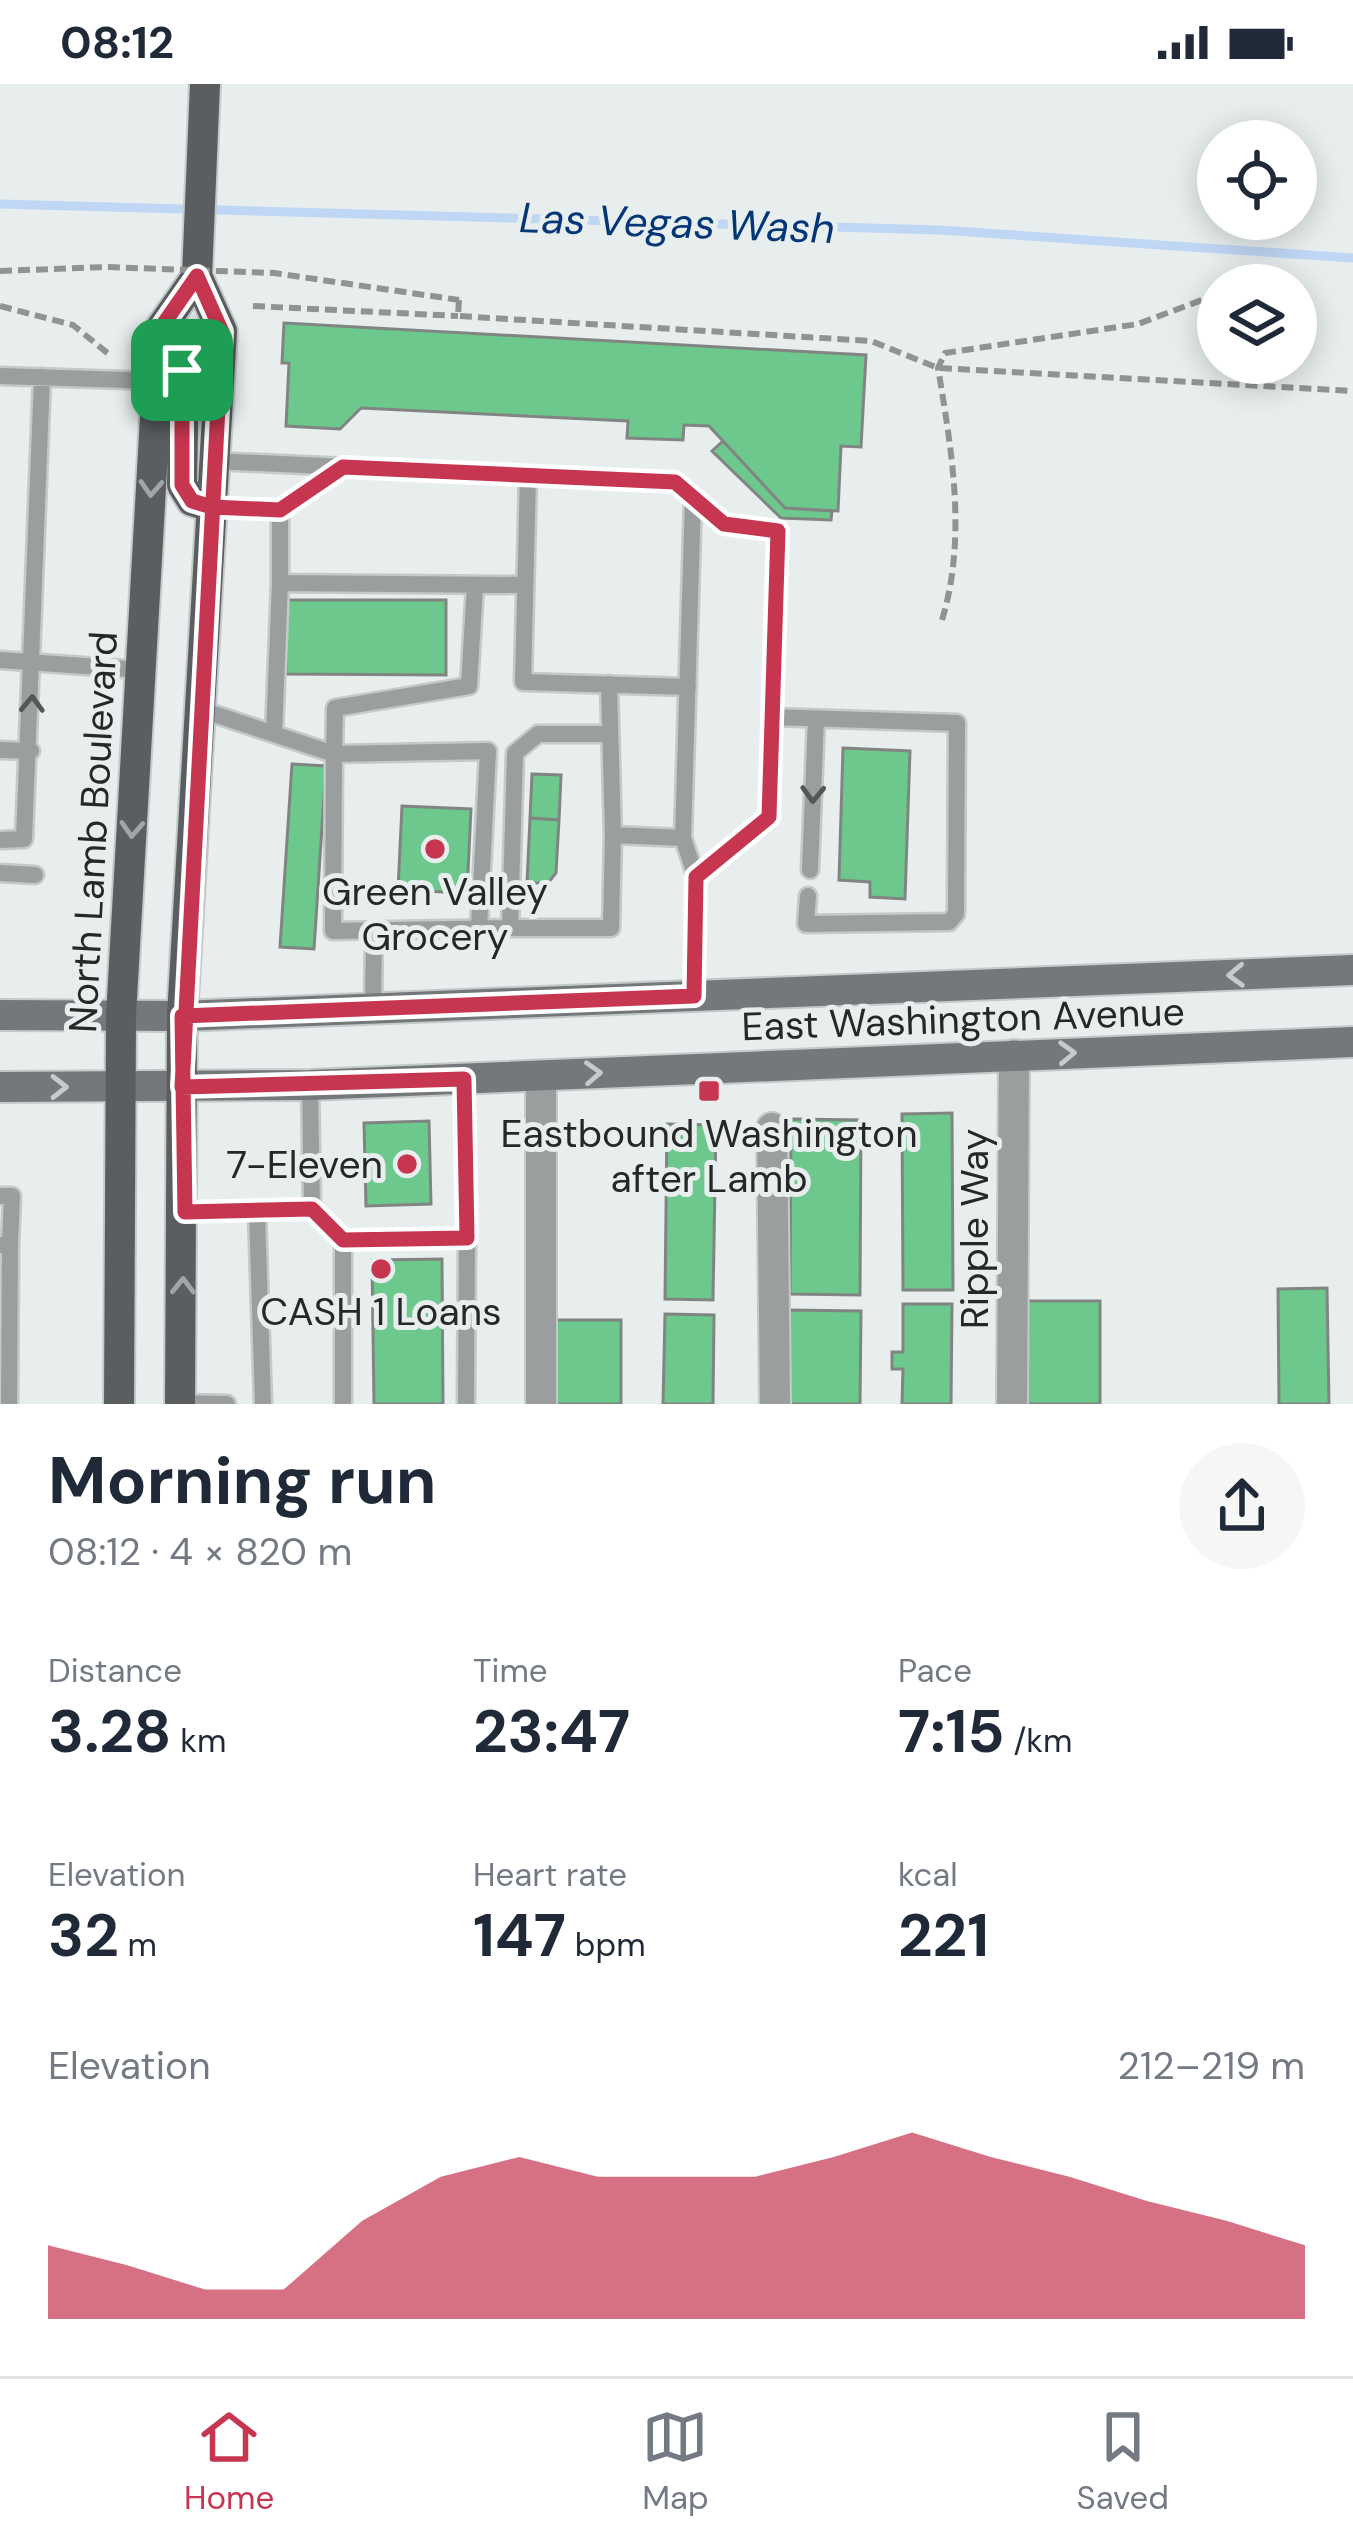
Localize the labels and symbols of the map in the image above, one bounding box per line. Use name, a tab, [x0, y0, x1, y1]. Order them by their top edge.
water label: Las Vegas Wash	[518, 190, 836, 256]
pin	[131, 319, 233, 421]
one-way arrow	[138, 479, 164, 498]
street label: North Lamb Boulevard	[57, 630, 129, 1034]
one-way arrow	[19, 694, 45, 713]
one-way arrow	[801, 785, 827, 804]
one-way arrow	[119, 820, 145, 839]
marker: Green Valley Grocery	[422, 836, 448, 862]
place label: Green Valley Grocery	[322, 866, 548, 962]
one-way arrow	[1226, 962, 1245, 988]
street label: East Washington Avenue	[741, 986, 1185, 1052]
one-way arrow	[1058, 1040, 1077, 1066]
one-way arrow	[584, 1061, 603, 1087]
one-way arrow	[50, 1074, 69, 1100]
marker: Eastbound Washington after Lamb	[696, 1078, 722, 1104]
place label: Eastbound Washington after Lamb	[500, 1108, 918, 1204]
street label: Ripple Way	[949, 1129, 1000, 1329]
place label: 7-Eleven	[226, 1139, 383, 1190]
marker: 7-Eleven	[394, 1151, 420, 1177]
marker: CASH 1 Loans	[368, 1256, 394, 1282]
one-way arrow	[170, 1276, 196, 1295]
place label: CASH 1 Loans	[260, 1286, 502, 1337]

